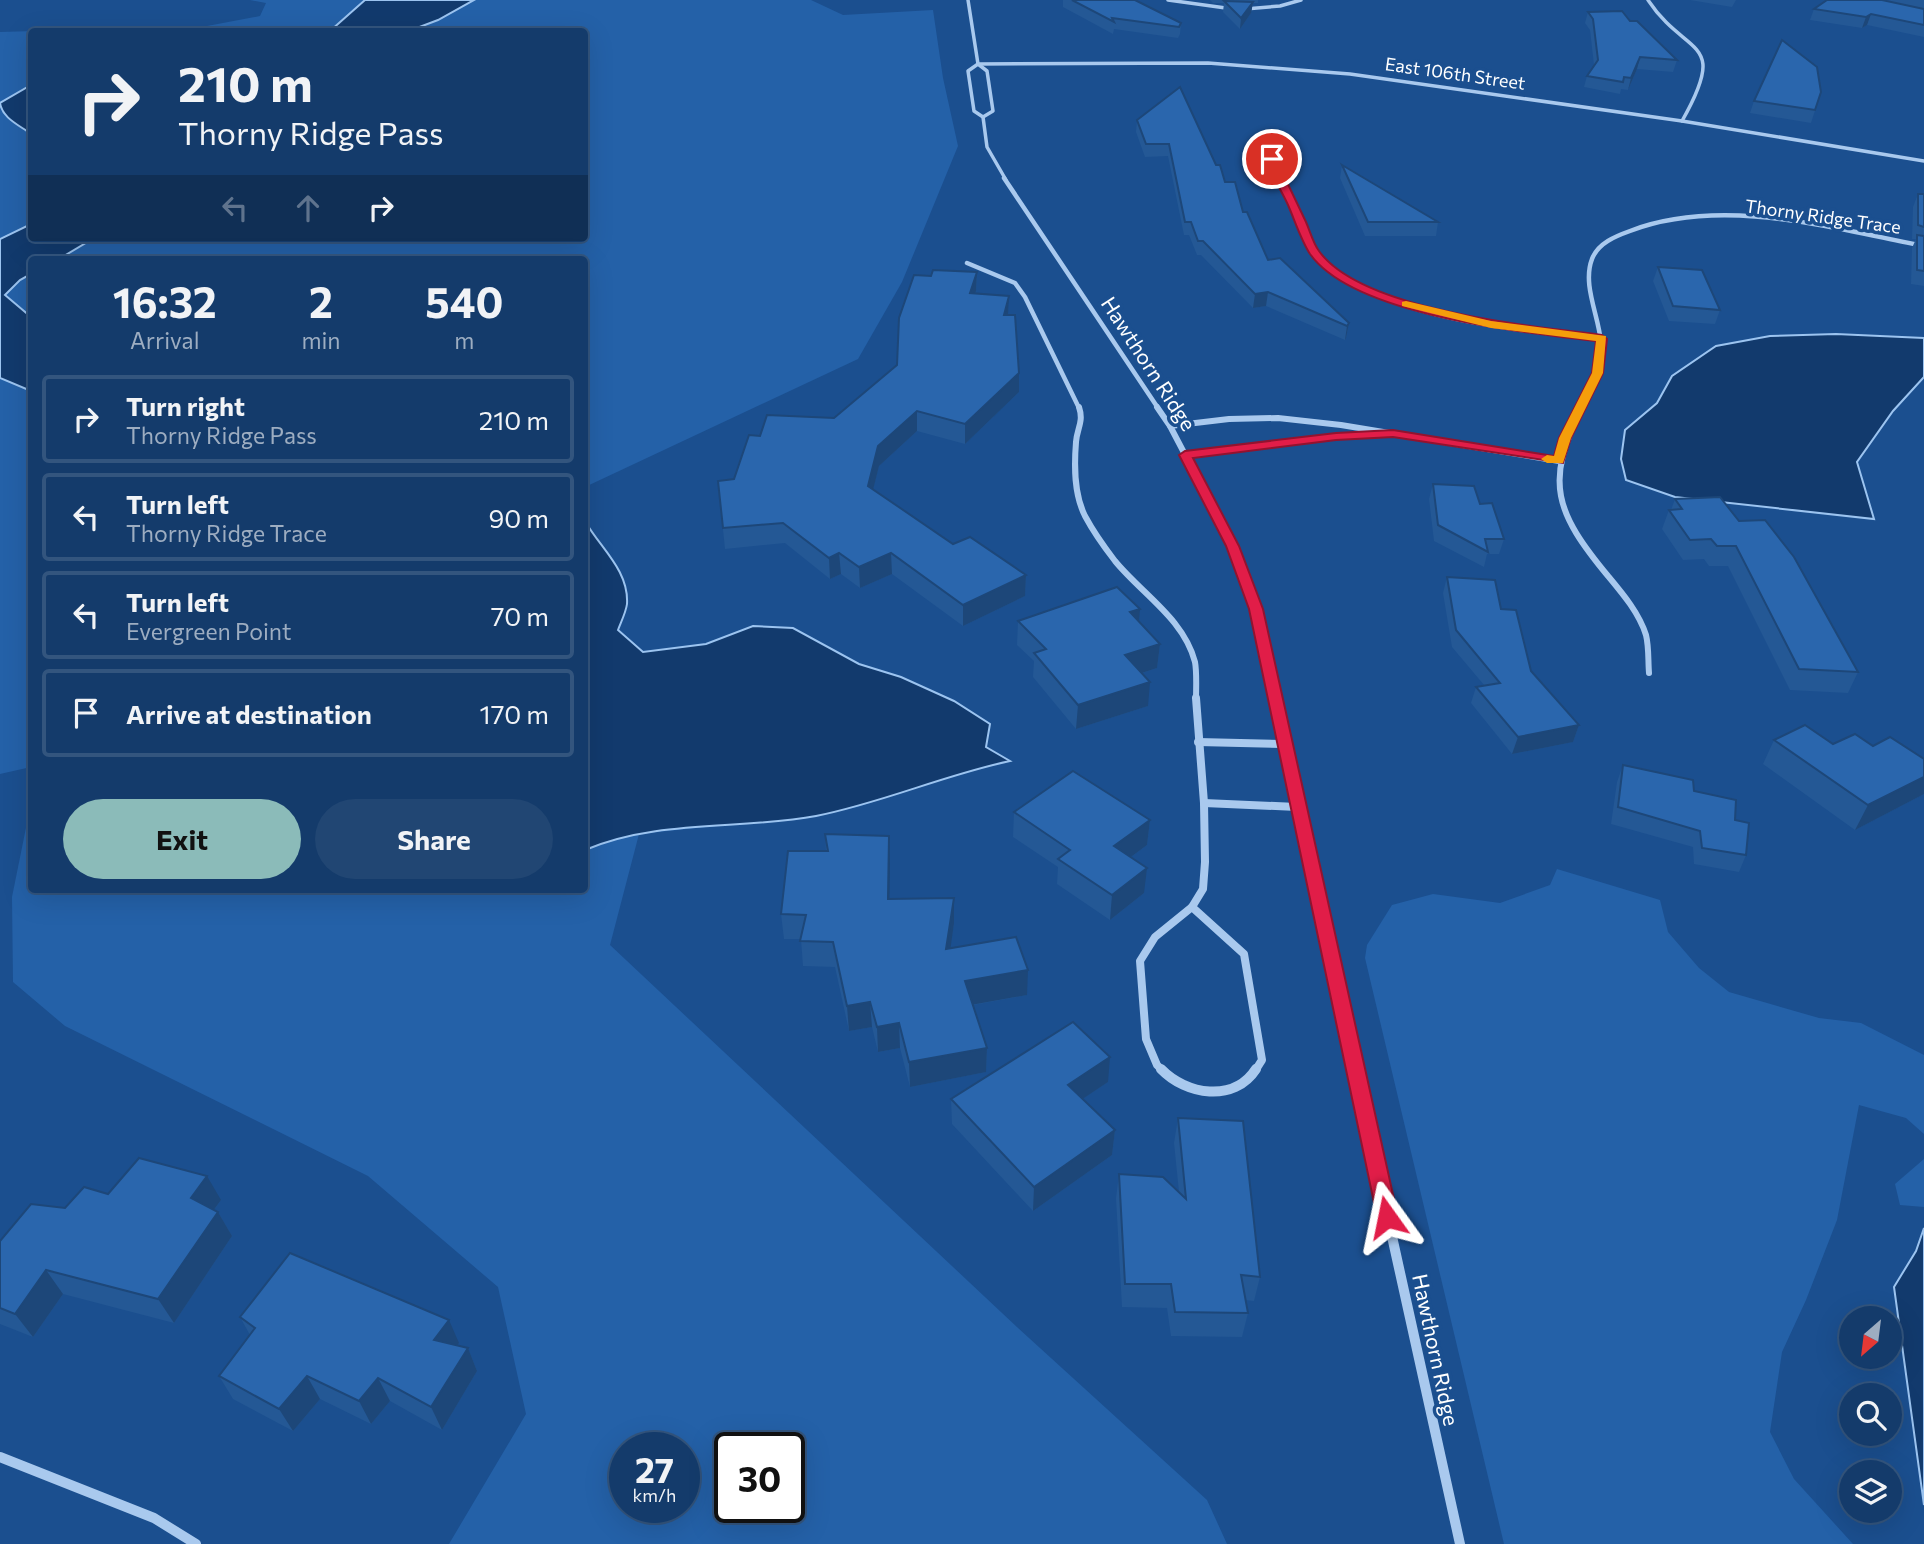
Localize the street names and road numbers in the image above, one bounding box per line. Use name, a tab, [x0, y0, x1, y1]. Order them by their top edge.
street label: East 106th Street	[1384, 52, 1527, 94]
street label: Thorny Ridge Trace	[1744, 194, 1902, 238]
street label: Hawthorn Ridge	[1097, 291, 1202, 435]
street label: Hawthorn Ridge	[1408, 1271, 1465, 1428]

